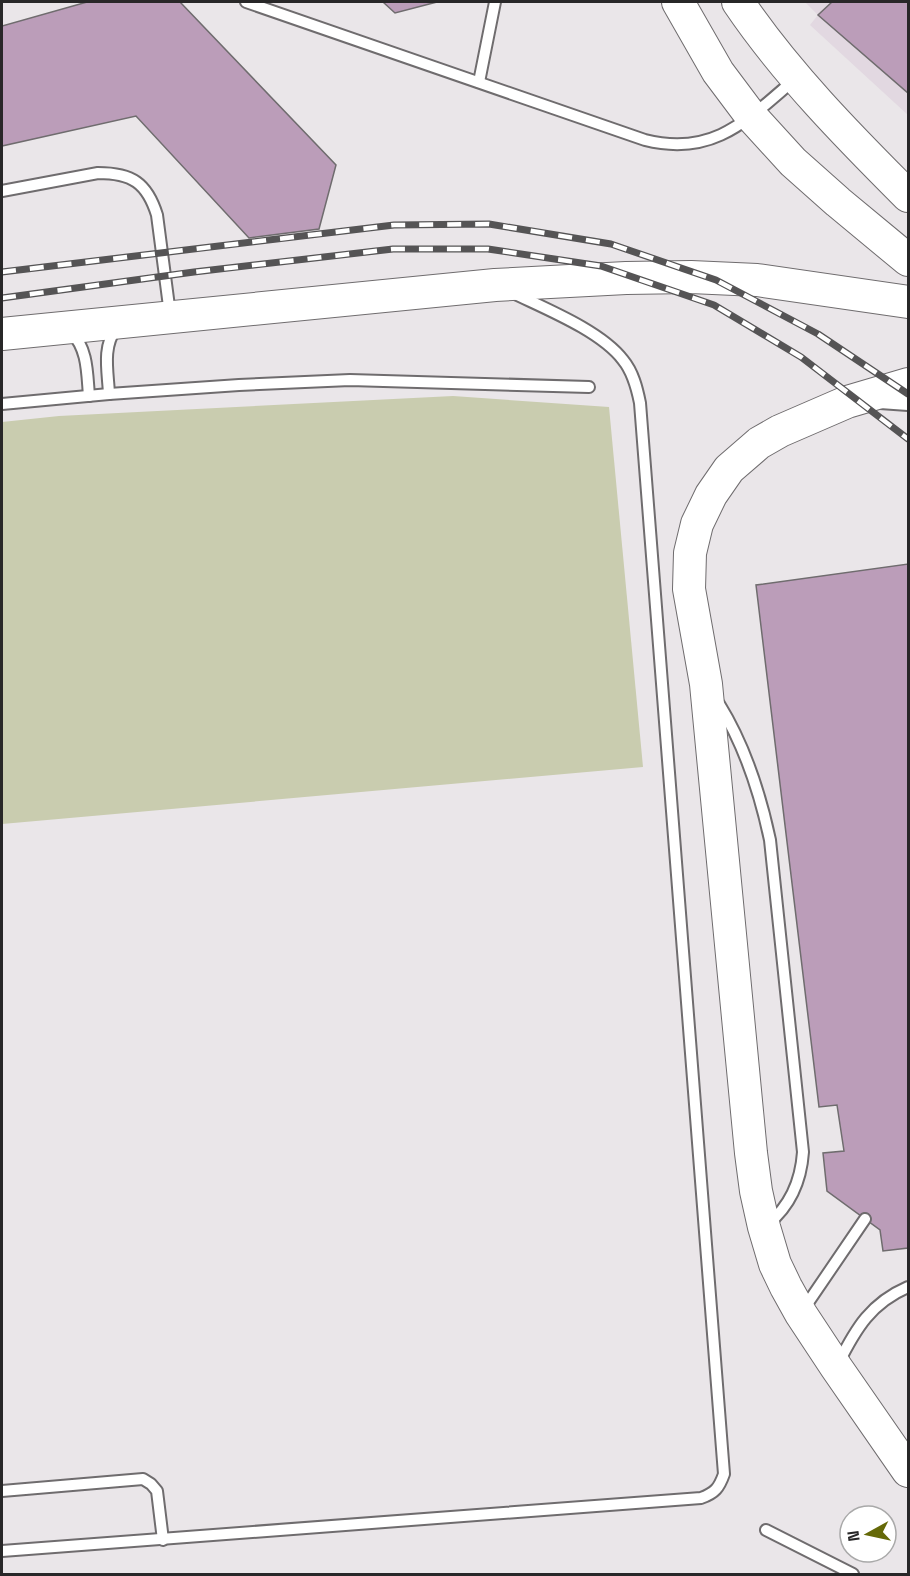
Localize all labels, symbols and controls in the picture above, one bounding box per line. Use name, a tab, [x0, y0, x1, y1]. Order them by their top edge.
north arrow	[838, 1504, 898, 1564]
text: N	[842, 1529, 865, 1543]

